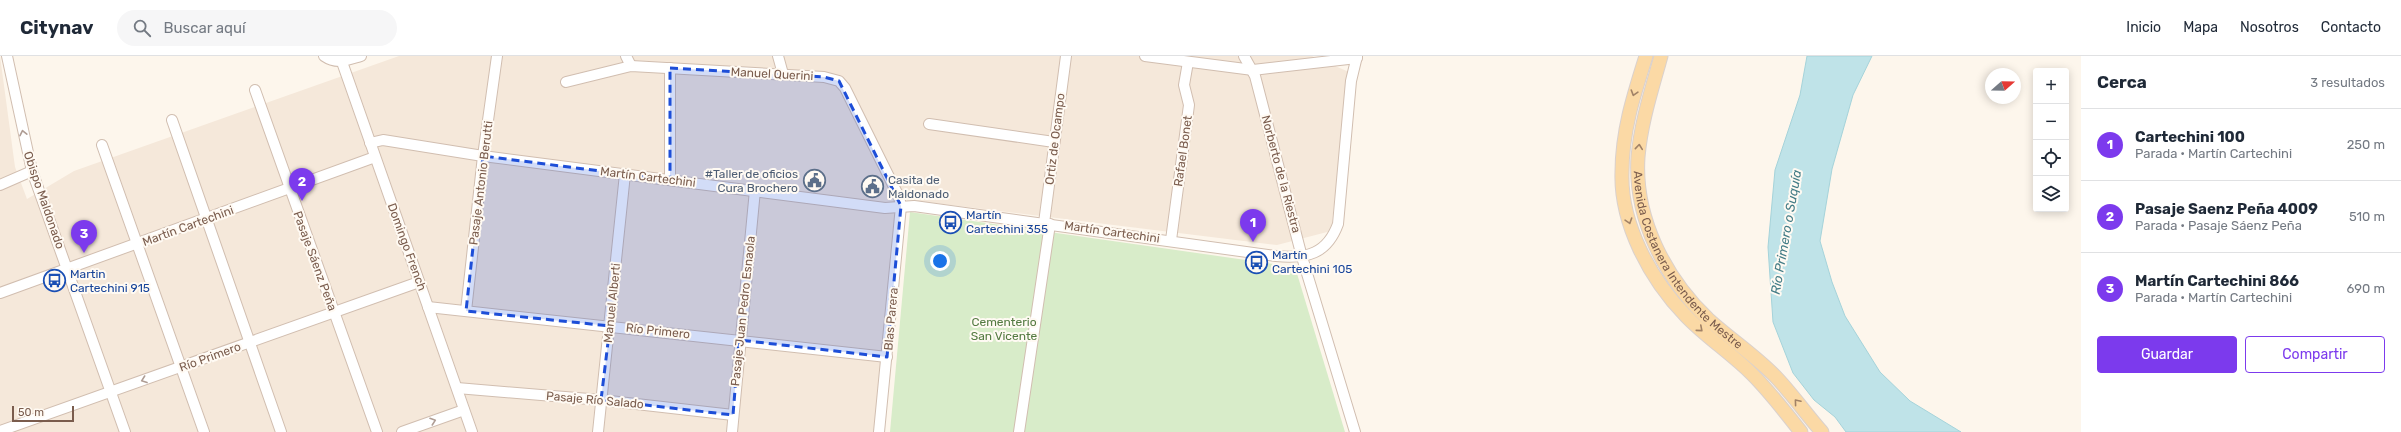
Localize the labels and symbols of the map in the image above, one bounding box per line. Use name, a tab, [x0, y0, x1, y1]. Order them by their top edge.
street label: Manuel Querini	[730, 65, 814, 83]
north arrow	[1985, 68, 2021, 104]
one-way arrow	[1631, 90, 1639, 97]
street label: Ortiz de Ocampo	[1042, 92, 1068, 186]
street label: Rafael Bonet	[1171, 114, 1195, 187]
street label: Norberto de la Riestra	[1259, 114, 1303, 234]
street label: Pasaje Antonio Berutti	[466, 120, 496, 246]
one-way arrow	[20, 130, 28, 136]
one-way arrow	[1634, 144, 1643, 150]
street label: Obispo Maldonado	[21, 149, 67, 251]
street label: Martín Cartechini	[599, 164, 697, 190]
place label: #Taller de oficios Cura Brochero	[705, 167, 798, 195]
pin: 2	[289, 168, 315, 201]
public building icon: #Taller de oficios Cura Brochero	[801, 168, 827, 194]
water label: Río Primero o Suquía	[1768, 168, 1804, 295]
street label: Avenida Costanera Intendente Mestre	[1631, 170, 1746, 352]
place label: Casita de Maldonado	[888, 173, 949, 201]
public building icon: Casita de Maldonado	[860, 174, 886, 200]
street label: Domingo French	[385, 201, 429, 293]
street label: Martín Cartechini	[140, 203, 236, 249]
place label: Martín Cartechini 355	[966, 208, 1048, 236]
street label: Pasaje Sáenz Peña	[290, 209, 340, 313]
bus stop icon: Martín Cartechini 355	[938, 209, 964, 235]
pin: 1	[1240, 209, 1266, 242]
street label: Martín Cartechini	[1063, 218, 1161, 246]
one-way arrow	[1625, 218, 1633, 225]
pin: 3	[71, 220, 97, 253]
street label: Pasaje Juan Pedro Esnaola	[728, 235, 758, 387]
place label: Martín Cartechini 105	[1272, 248, 1352, 276]
bus stop icon: Martín Cartechini 105	[1243, 249, 1269, 275]
your location	[930, 251, 950, 271]
street label: Manuel Alberti	[601, 262, 623, 343]
place label: Martin Cartechini 915	[70, 267, 150, 295]
bus stop icon: Martin Cartechini 915	[42, 268, 68, 294]
street label: Blas Parera	[881, 287, 901, 351]
park label: Cementerio San Vicente	[971, 315, 1038, 343]
street label: Río Primero	[625, 321, 691, 341]
one-way arrow	[1695, 324, 1703, 331]
street label: Río Primero	[177, 339, 243, 375]
one-way arrow	[140, 376, 147, 384]
street label: Pasaje Río Salado	[546, 389, 645, 411]
one-way arrow	[1794, 400, 1801, 407]
scale bar	[12, 404, 74, 423]
one-way arrow	[429, 417, 436, 426]

